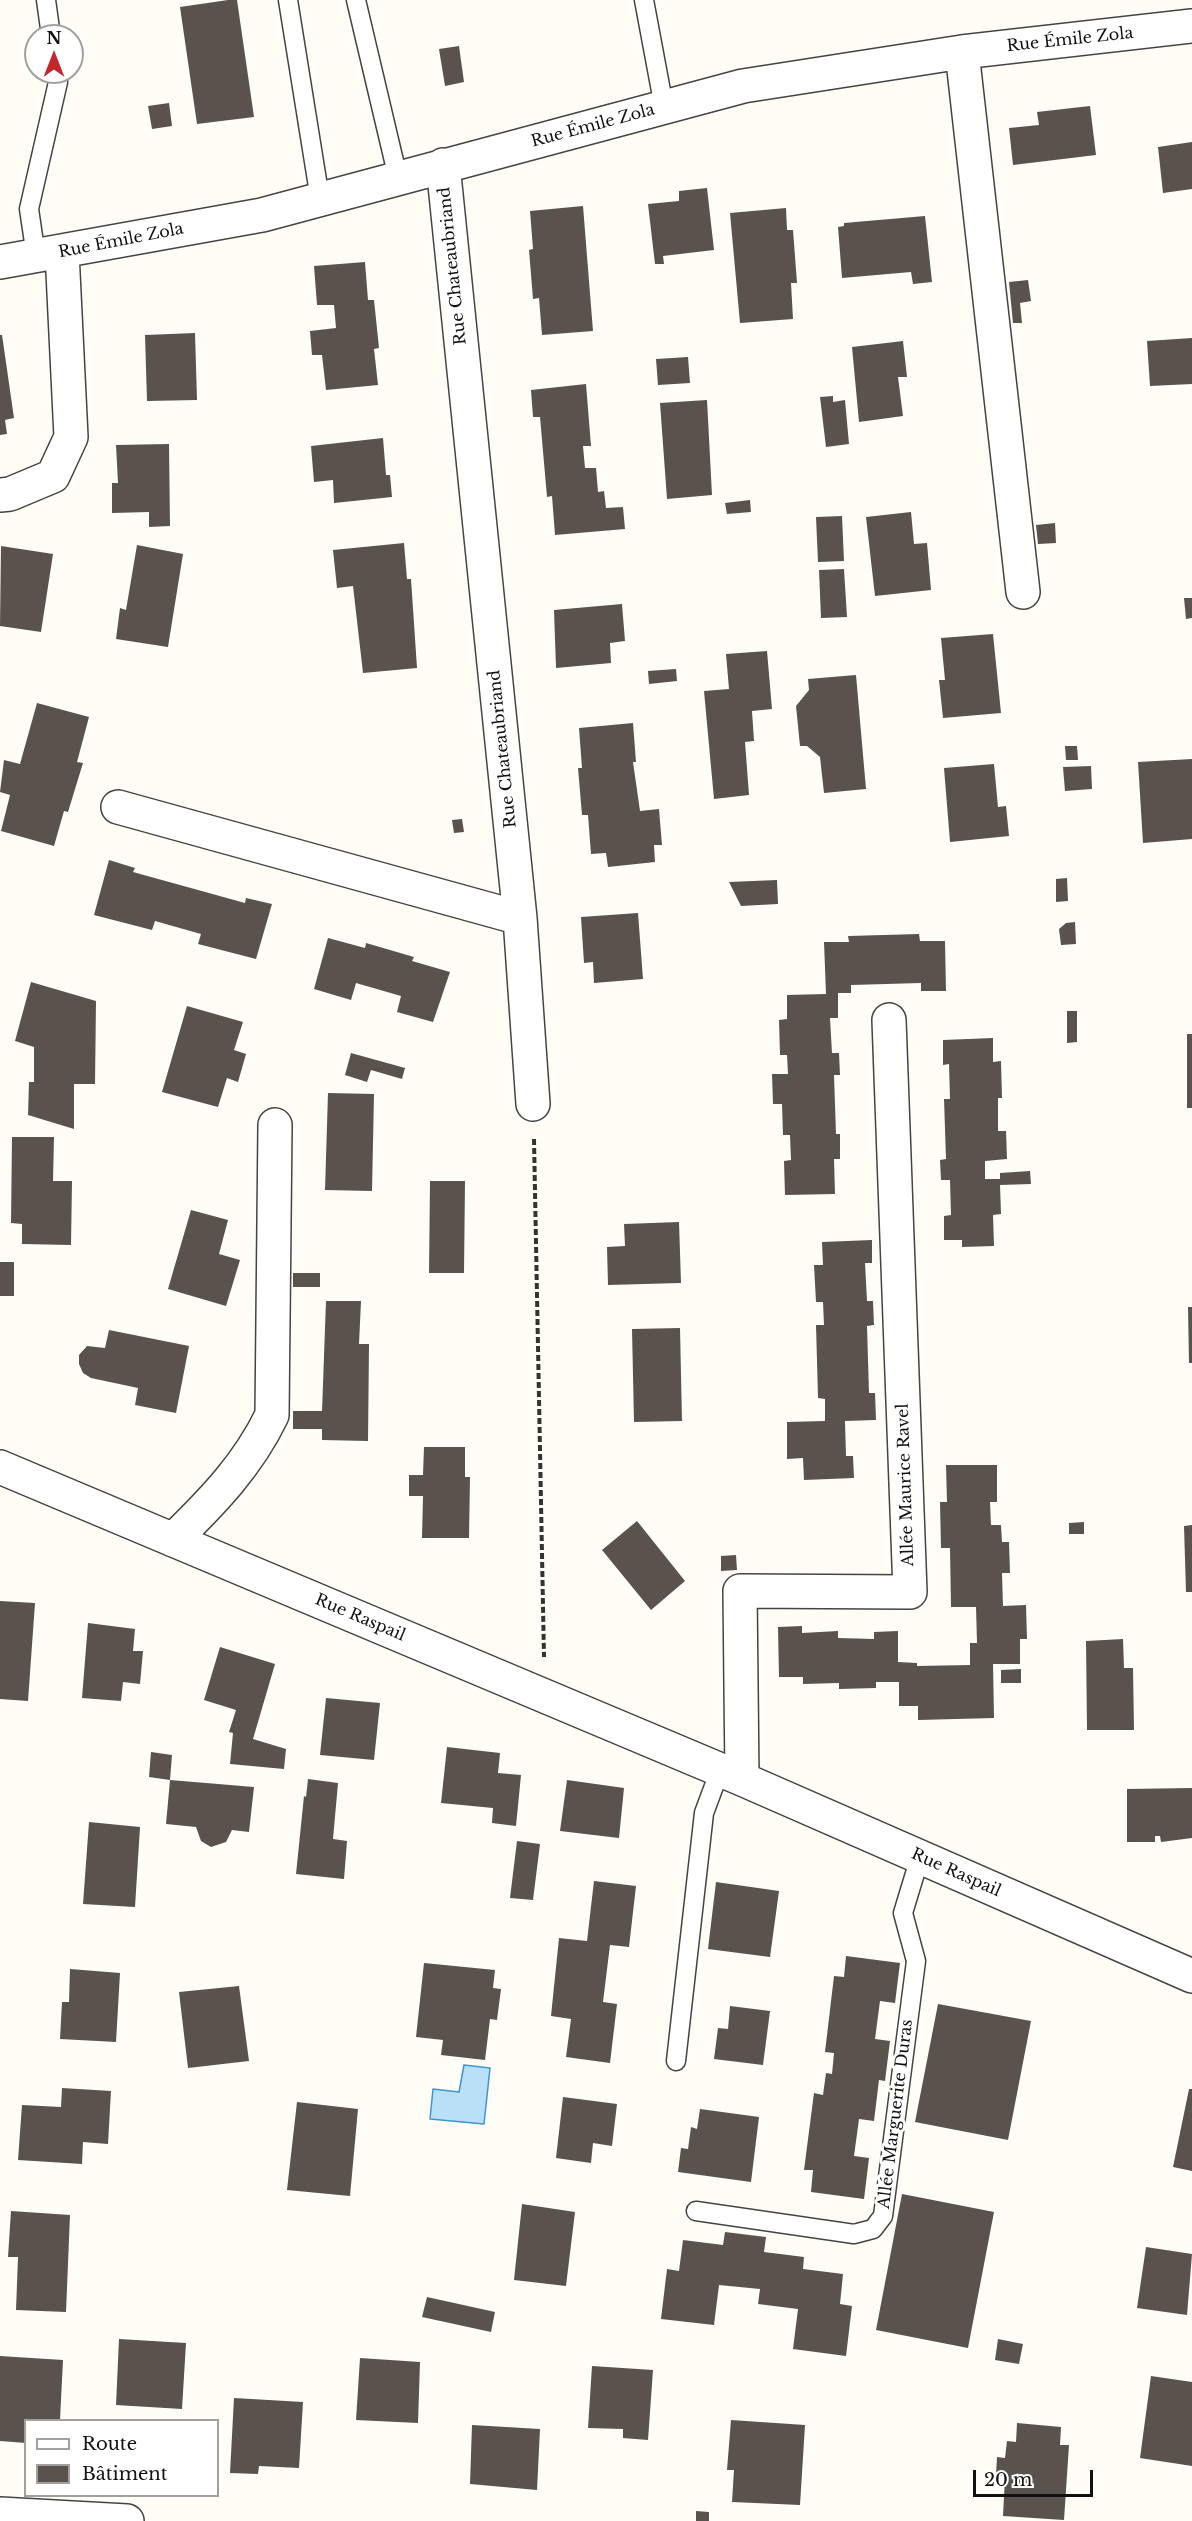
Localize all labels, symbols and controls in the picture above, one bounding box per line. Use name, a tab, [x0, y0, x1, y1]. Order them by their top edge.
north arrow	[24, 24, 84, 84]
street label: Rue Émile Zola	[1006, 24, 1134, 56]
text: N	[46, 28, 62, 48]
street label: Rue Émile Zola	[529, 100, 657, 152]
street label: Rue Chateaubriand	[435, 186, 471, 346]
street label: Rue Émile Zola	[57, 219, 185, 263]
street label: Rue Chateaubriand	[485, 669, 521, 829]
street label: Allée Maurice Ravel	[894, 1403, 918, 1567]
street label: Rue Raspail	[312, 1590, 408, 1646]
street label: Rue Raspail	[908, 1845, 1004, 1901]
street label: Allée Marguerite Duras	[875, 2018, 917, 2210]
legend	[24, 2419, 219, 2497]
text: Route	[82, 2433, 137, 2455]
scale bar	[976, 2458, 1096, 2496]
text: Bâtiment	[82, 2463, 168, 2485]
text: 20 m	[984, 2469, 1032, 2491]

